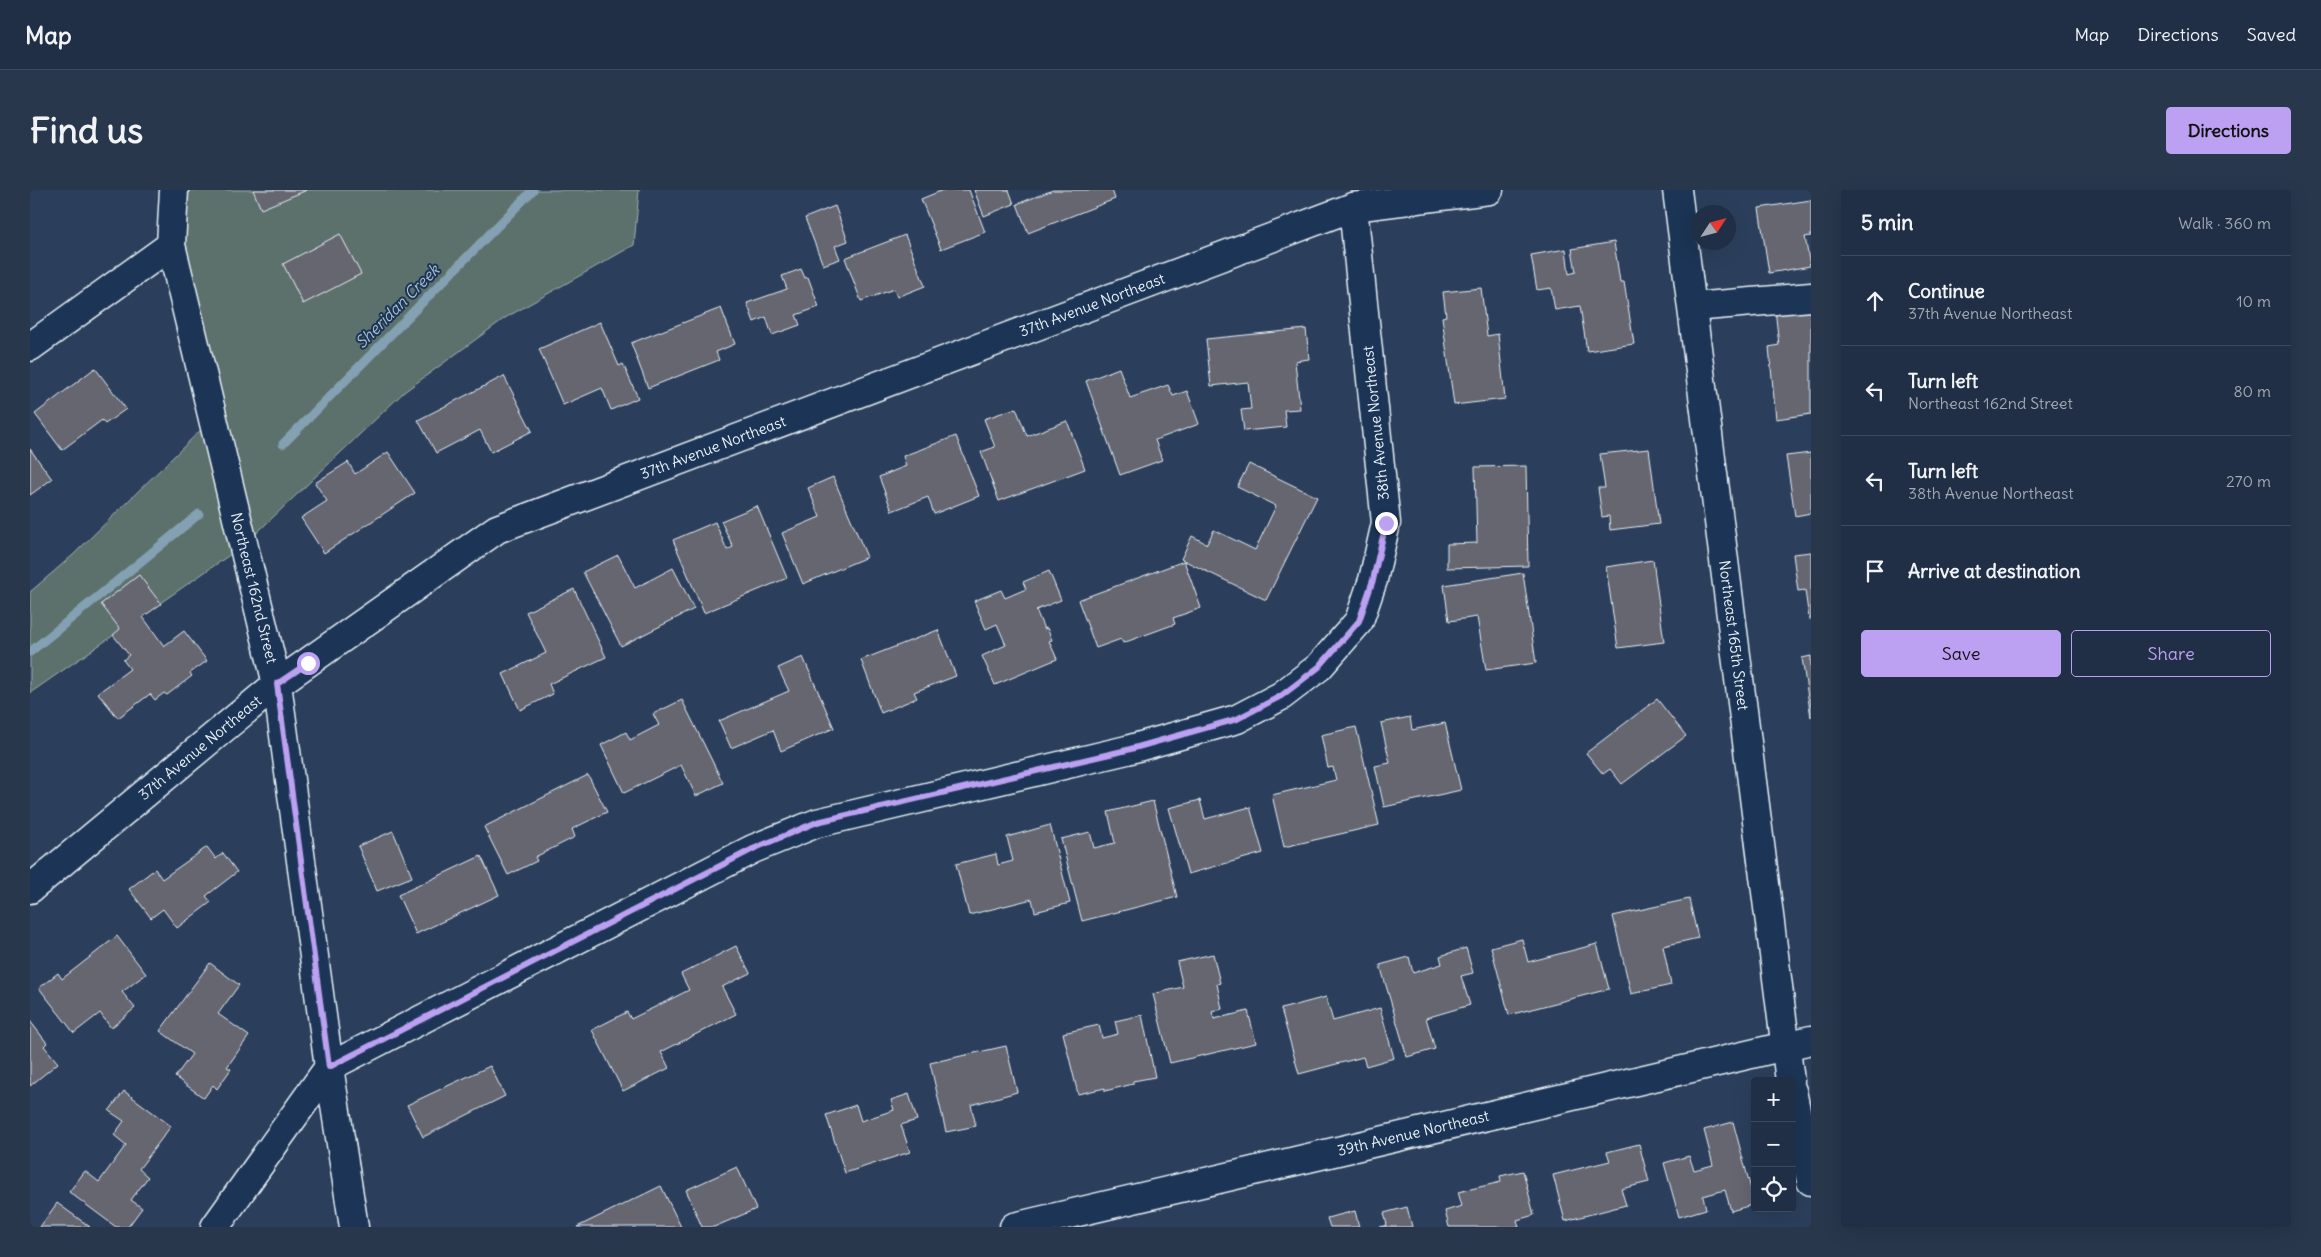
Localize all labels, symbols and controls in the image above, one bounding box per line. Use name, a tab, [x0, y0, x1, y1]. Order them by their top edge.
text: Map	[25, 20, 72, 50]
text: Map	[2074, 23, 2109, 46]
text: Directions	[2137, 23, 2219, 46]
text: Saved	[2247, 23, 2296, 46]
button: Directions	[2166, 107, 2291, 154]
text: Find us	[30, 108, 143, 152]
north arrow	[1691, 205, 1736, 250]
text: 5 min	[1861, 209, 1913, 236]
text: Walk · 360 m	[2178, 213, 2271, 233]
water label: Sheridan Creek	[351, 259, 444, 352]
street label: 37th Avenue Northeast	[1017, 269, 1167, 341]
text: Continue	[1908, 279, 1985, 303]
icon: ahead	[1861, 287, 1889, 315]
text: 10 m	[2236, 291, 2271, 311]
text: 37th Avenue Northeast	[1908, 303, 2072, 323]
street label: 38th Avenue Northeast	[1358, 345, 1393, 501]
text: Turn left	[1908, 369, 1978, 393]
icon: left	[1861, 377, 1889, 405]
text: 80 m	[2233, 381, 2271, 401]
text: Northeast 162nd Street	[1908, 393, 2073, 413]
street label: 37th Avenue Northeast	[637, 411, 788, 483]
text: Turn left	[1908, 459, 1978, 483]
icon: left	[1861, 467, 1889, 495]
text: 270 m	[2226, 471, 2271, 491]
text: 38th Avenue Northeast	[1908, 483, 2074, 503]
street label: Northeast 162nd Street	[227, 511, 282, 665]
route end	[1375, 512, 1398, 535]
icon: arrive	[1861, 557, 1889, 585]
street label: Northeast 165th Street	[1715, 559, 1753, 712]
text: Arrive at destination	[1908, 559, 2081, 583]
button: Save	[1861, 630, 2061, 677]
button: Share	[2071, 630, 2271, 677]
route start	[297, 652, 320, 675]
street label: 37th Avenue Northeast	[134, 691, 265, 804]
map controls	[1751, 1077, 1796, 1212]
button: +	[1751, 1077, 1796, 1122]
street label: 39th Avenue Northeast	[1335, 1106, 1491, 1160]
button: −	[1751, 1122, 1796, 1167]
button: locate	[1751, 1167, 1796, 1212]

